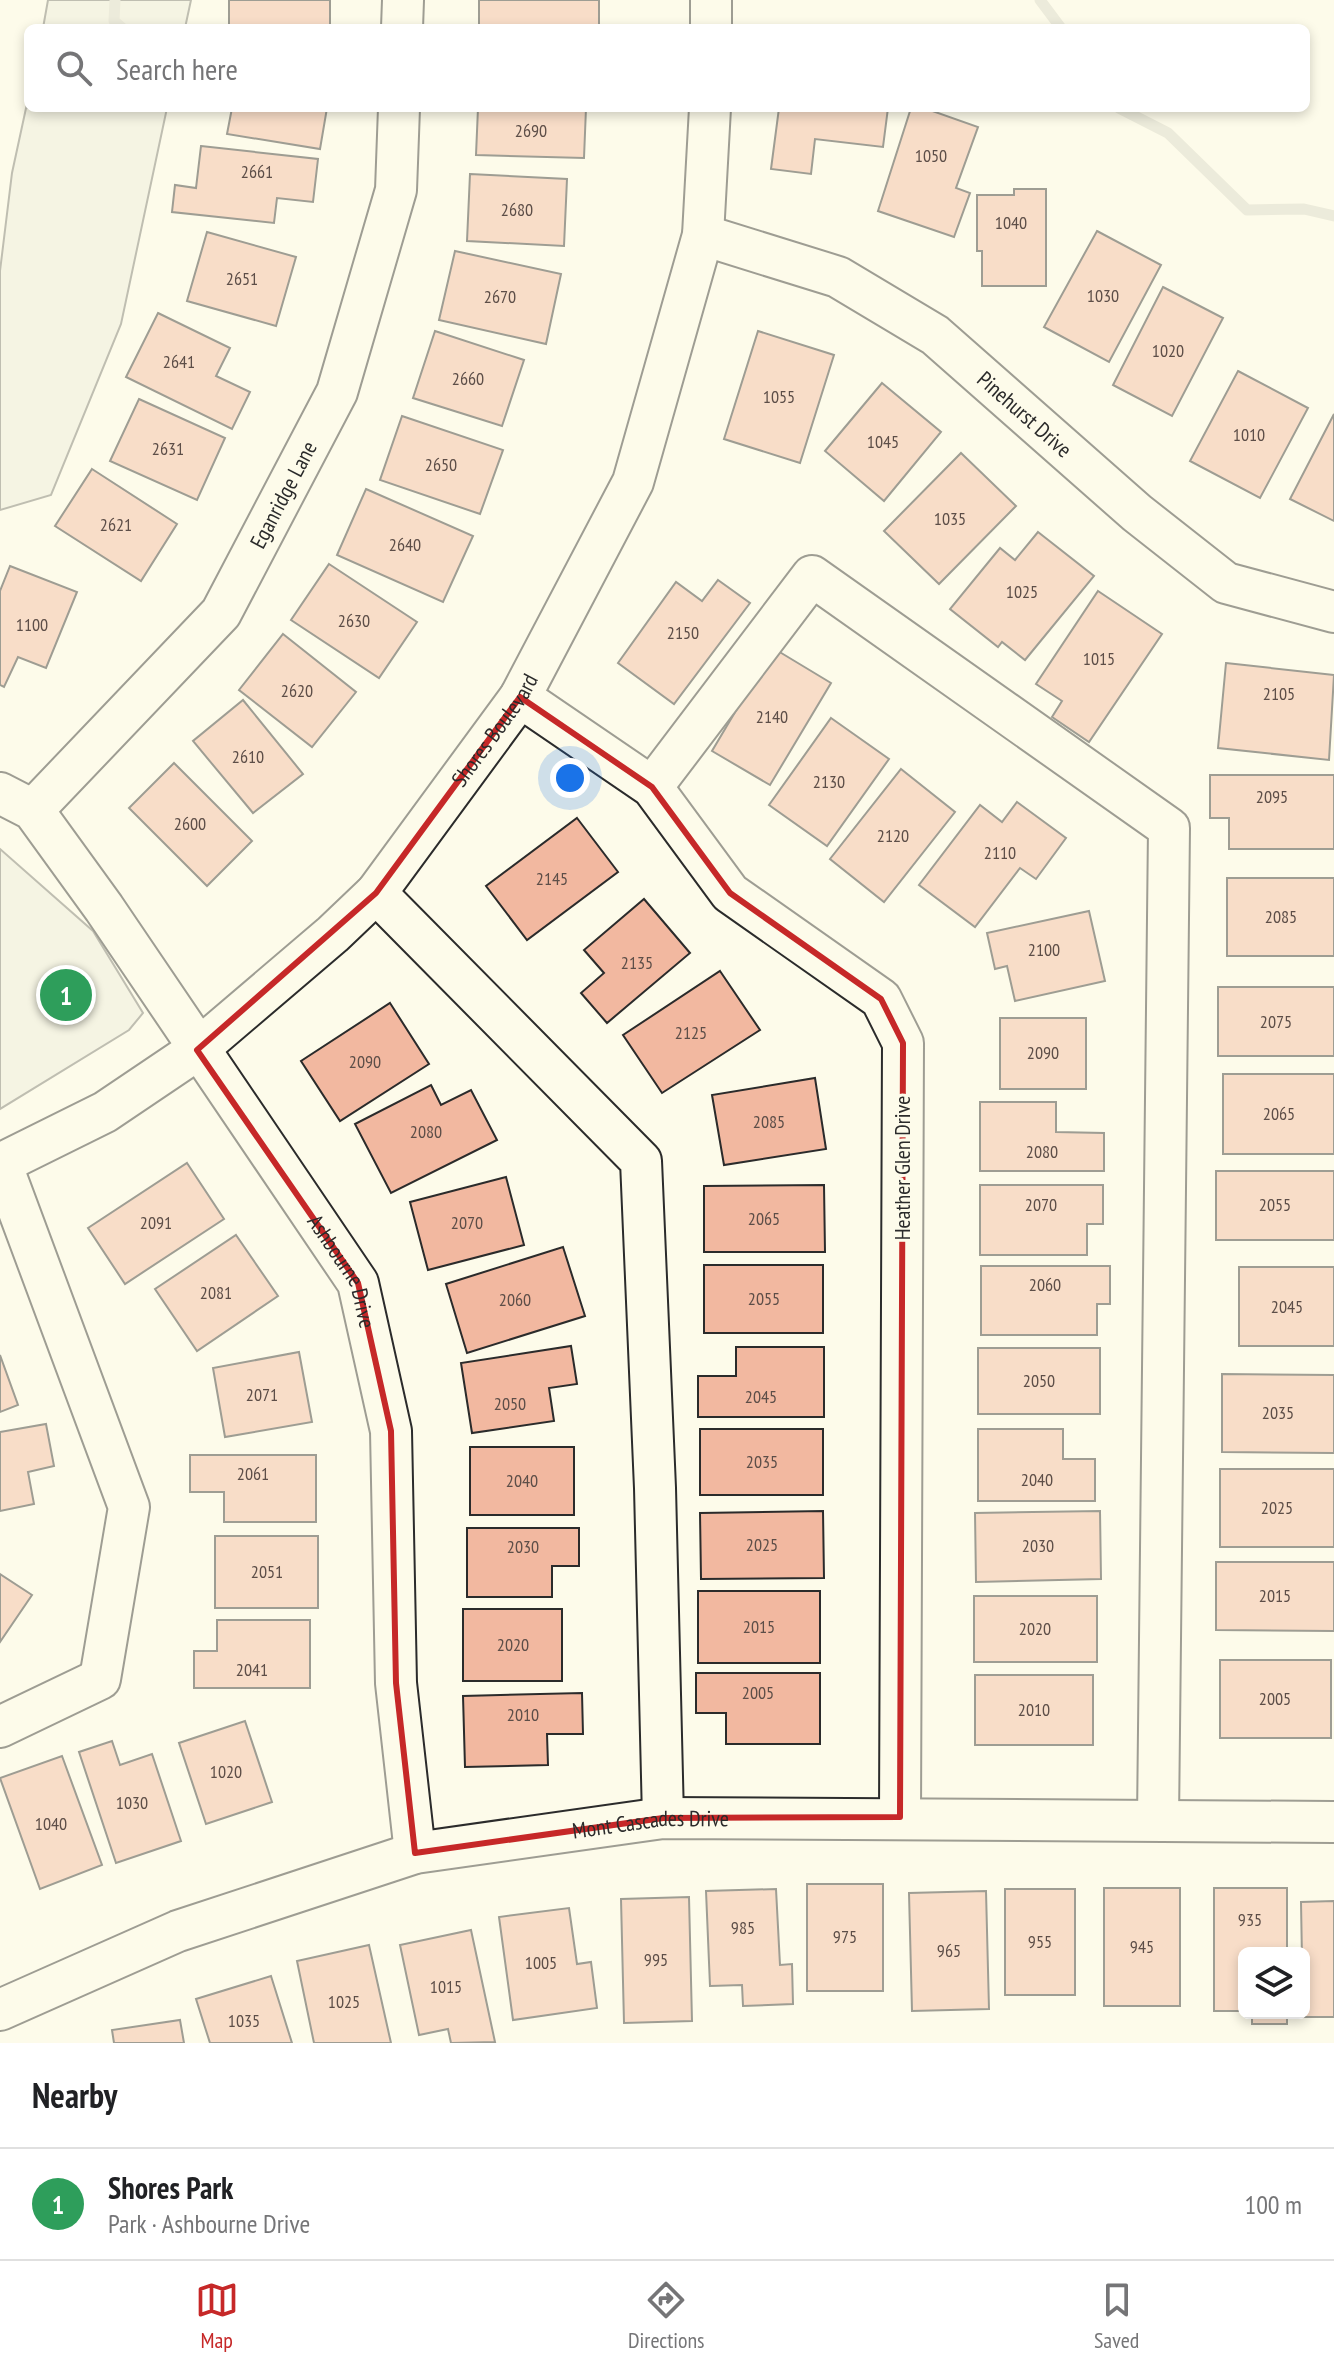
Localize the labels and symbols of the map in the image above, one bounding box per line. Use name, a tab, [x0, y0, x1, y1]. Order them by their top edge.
house number: 2690	[515, 119, 547, 142]
house number: 1050	[915, 144, 947, 167]
house number: 2661	[241, 160, 273, 183]
house number: 2680	[501, 198, 533, 221]
house number: 1040	[995, 211, 1027, 234]
house number: 2651	[226, 267, 258, 290]
house number: 1030	[1087, 284, 1119, 307]
house number: 2670	[484, 285, 516, 308]
house number: 1020	[1152, 339, 1184, 362]
house number: 2641	[163, 350, 195, 373]
street label: Pinehurst Drive	[972, 365, 1078, 463]
house number: 2660	[452, 367, 484, 390]
house number: 1055	[763, 385, 795, 408]
house number: 1010	[1233, 423, 1265, 446]
house number: 1045	[867, 430, 899, 453]
street label: Eganridge Lane	[243, 436, 323, 553]
house number: 2631	[152, 437, 184, 460]
house number: 2650	[425, 453, 457, 476]
house number: 1035	[934, 507, 966, 530]
house number: 2621	[100, 513, 132, 536]
house number: 2640	[389, 533, 421, 556]
house number: 1025	[1006, 580, 1038, 603]
house number: 2630	[338, 609, 370, 632]
house number: 1100	[16, 613, 48, 636]
house number: 2150	[667, 621, 699, 644]
house number: 1015	[1083, 647, 1115, 670]
street label: Shores Boulevard	[445, 669, 544, 792]
house number: 2620	[281, 679, 313, 702]
house number: 2105	[1263, 682, 1295, 705]
house number: 2140	[756, 705, 788, 728]
house number: 2610	[232, 745, 264, 768]
your location	[550, 758, 590, 798]
house number: 2130	[813, 770, 845, 793]
house number: 2095	[1256, 785, 1288, 808]
house number: 2600	[174, 812, 206, 835]
house number: 2120	[877, 824, 909, 847]
house number: 2110	[984, 841, 1016, 864]
house number: 2145	[536, 867, 568, 890]
house number: 2085	[1265, 905, 1297, 928]
house number: 2100	[1028, 938, 1060, 961]
house number: 2135	[621, 951, 653, 974]
pin: 1	[40, 965, 92, 1025]
house number: 2075	[1260, 1010, 1292, 1033]
house number: 2125	[675, 1021, 707, 1044]
house number: 2090	[1027, 1041, 1059, 1064]
house number: 2090	[349, 1050, 381, 1073]
street label: Heather Glen Drive	[888, 1096, 916, 1240]
house number: 2065	[1263, 1102, 1295, 1125]
house number: 2085	[753, 1110, 785, 1133]
house number: 2080	[410, 1120, 442, 1143]
house number: 2080	[1026, 1140, 1058, 1163]
house number: 2070	[1025, 1193, 1057, 1216]
house number: 2055	[1259, 1193, 1291, 1216]
house number: 2065	[748, 1207, 780, 1230]
street label: Ashbourne Drive	[302, 1209, 382, 1331]
house number: 2091	[140, 1211, 172, 1234]
house number: 2070	[451, 1211, 483, 1234]
house number: 2060	[1029, 1273, 1061, 1296]
house number: 2081	[200, 1281, 232, 1304]
house number: 2055	[748, 1287, 780, 1310]
house number: 2060	[499, 1288, 531, 1311]
house number: 2045	[1271, 1295, 1303, 1318]
house number: 2050	[1023, 1369, 1055, 1392]
house number: 2071	[246, 1383, 278, 1406]
house number: 2045	[745, 1385, 777, 1408]
house number: 2050	[494, 1392, 526, 1415]
house number: 2035	[1262, 1401, 1294, 1424]
house number: 2035	[746, 1450, 778, 1473]
house number: 2061	[237, 1462, 269, 1485]
house number: 2040	[1021, 1468, 1053, 1491]
house number: 2040	[506, 1469, 538, 1492]
house number: 2025	[1261, 1496, 1293, 1519]
house number: 2025	[746, 1533, 778, 1556]
house number: 2030	[1022, 1534, 1054, 1557]
house number: 2030	[507, 1535, 539, 1558]
house number: 2051	[251, 1560, 283, 1583]
house number: 2015	[1259, 1584, 1291, 1607]
house number: 2015	[743, 1615, 775, 1638]
house number: 2020	[1019, 1617, 1051, 1640]
house number: 2020	[497, 1633, 529, 1656]
house number: 2041	[236, 1658, 268, 1681]
house number: 2005	[742, 1681, 774, 1704]
house number: 2005	[1259, 1687, 1291, 1710]
house number: 2010	[1018, 1698, 1050, 1721]
house number: 2010	[507, 1703, 539, 1726]
house number: 1020	[210, 1760, 242, 1783]
house number: 1030	[116, 1791, 148, 1814]
street label: Mont Cascades Drive	[571, 1804, 729, 1845]
house number: 1040	[35, 1812, 67, 1835]
house number: 935	[1238, 1908, 1262, 1931]
house number: 985	[731, 1916, 755, 1939]
house number: 975	[833, 1925, 857, 1948]
house number: 955	[1028, 1930, 1052, 1953]
house number: 945	[1130, 1935, 1154, 1958]
house number: 965	[937, 1939, 961, 1962]
house number: 995	[644, 1948, 668, 1971]
house number: 1005	[525, 1951, 557, 1974]
house number: 1015	[430, 1975, 462, 1998]
house number: 1025	[328, 1990, 360, 2013]
house number: 1035	[228, 2009, 260, 2032]

